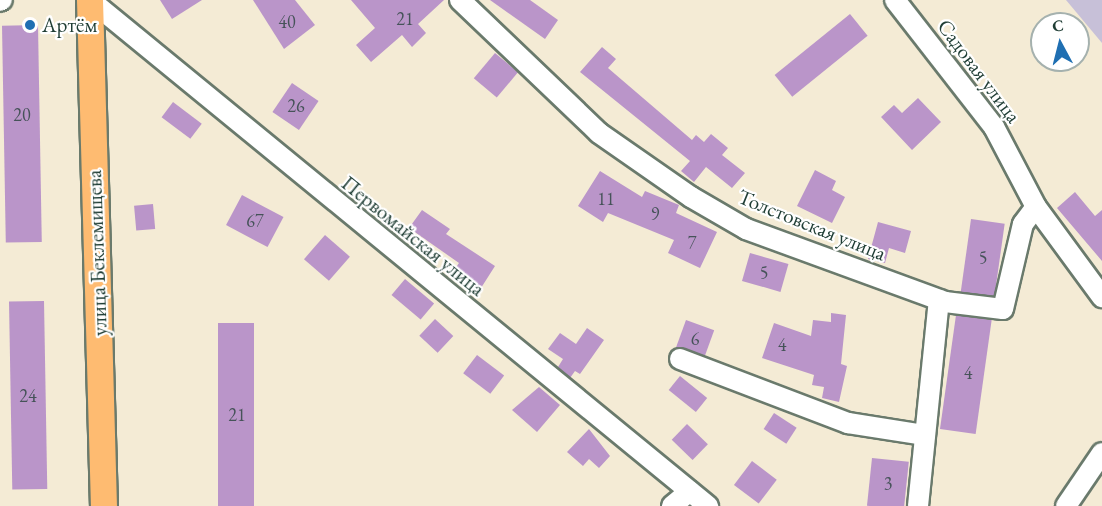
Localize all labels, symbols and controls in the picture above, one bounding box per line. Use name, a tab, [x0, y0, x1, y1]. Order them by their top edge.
house number: 21	[396, 8, 414, 30]
house number: 40	[278, 11, 296, 33]
place label: Артём	[42, 12, 97, 38]
north arrow	[1030, 12, 1090, 72]
street label: Садовая улица	[932, 14, 1026, 128]
text: С	[1051, 15, 1065, 37]
marker: Артём	[23, 18, 37, 32]
house number: 26	[287, 95, 305, 117]
house number: 20	[13, 104, 31, 126]
street label: улица Беклемищева	[82, 169, 112, 337]
street label: Первомайская улица	[336, 170, 490, 302]
street label: Толстовская улица	[734, 184, 890, 266]
house number: 11	[597, 188, 615, 210]
house number: 9	[651, 203, 659, 225]
house number: 67	[246, 210, 264, 232]
house number: 7	[688, 232, 696, 254]
house number: 5	[979, 247, 987, 269]
house number: 5	[760, 262, 768, 284]
house number: 6	[691, 328, 699, 350]
house number: 4	[778, 334, 786, 356]
house number: 4	[964, 362, 972, 384]
house number: 24	[19, 385, 37, 407]
house number: 21	[228, 404, 246, 426]
house number: 3	[884, 473, 892, 495]

